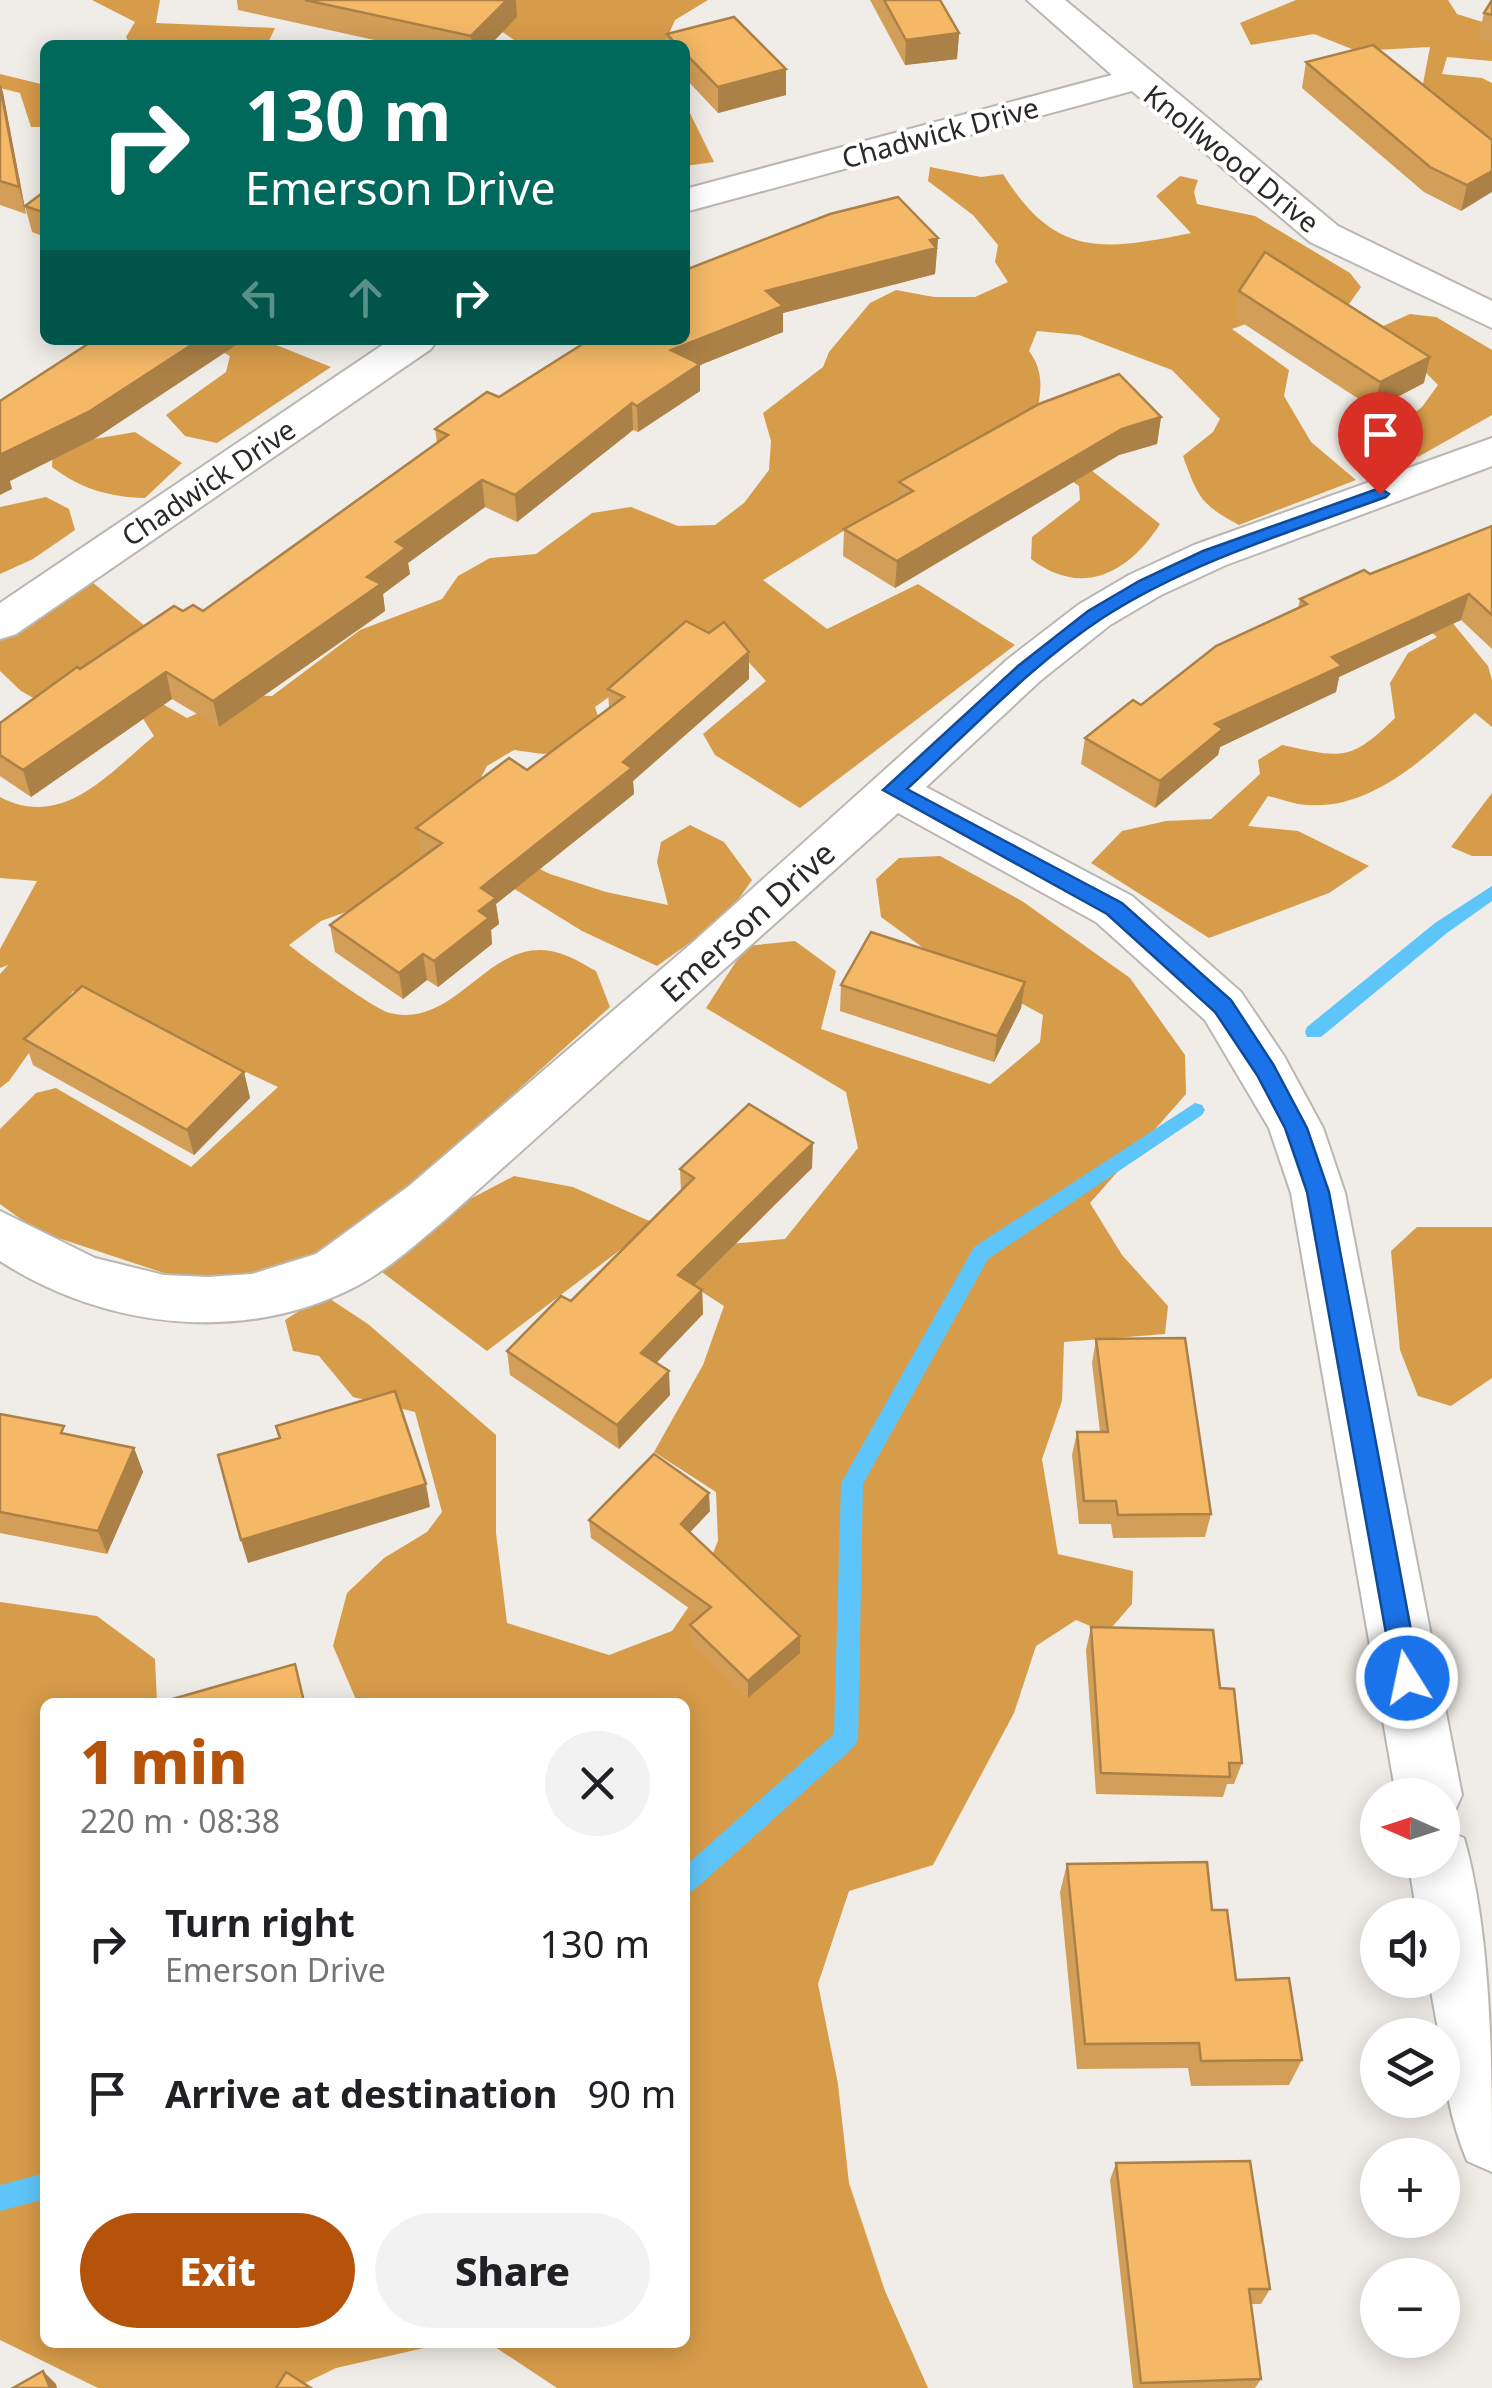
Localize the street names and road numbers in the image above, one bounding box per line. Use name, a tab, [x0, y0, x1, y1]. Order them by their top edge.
street label: Knollwood Drive	[1136, 75, 1328, 241]
street label: Chadwick Drive	[837, 87, 1043, 177]
street label: Chadwick Drive	[114, 410, 302, 554]
street label: Emerson Drive	[651, 831, 843, 1011]

